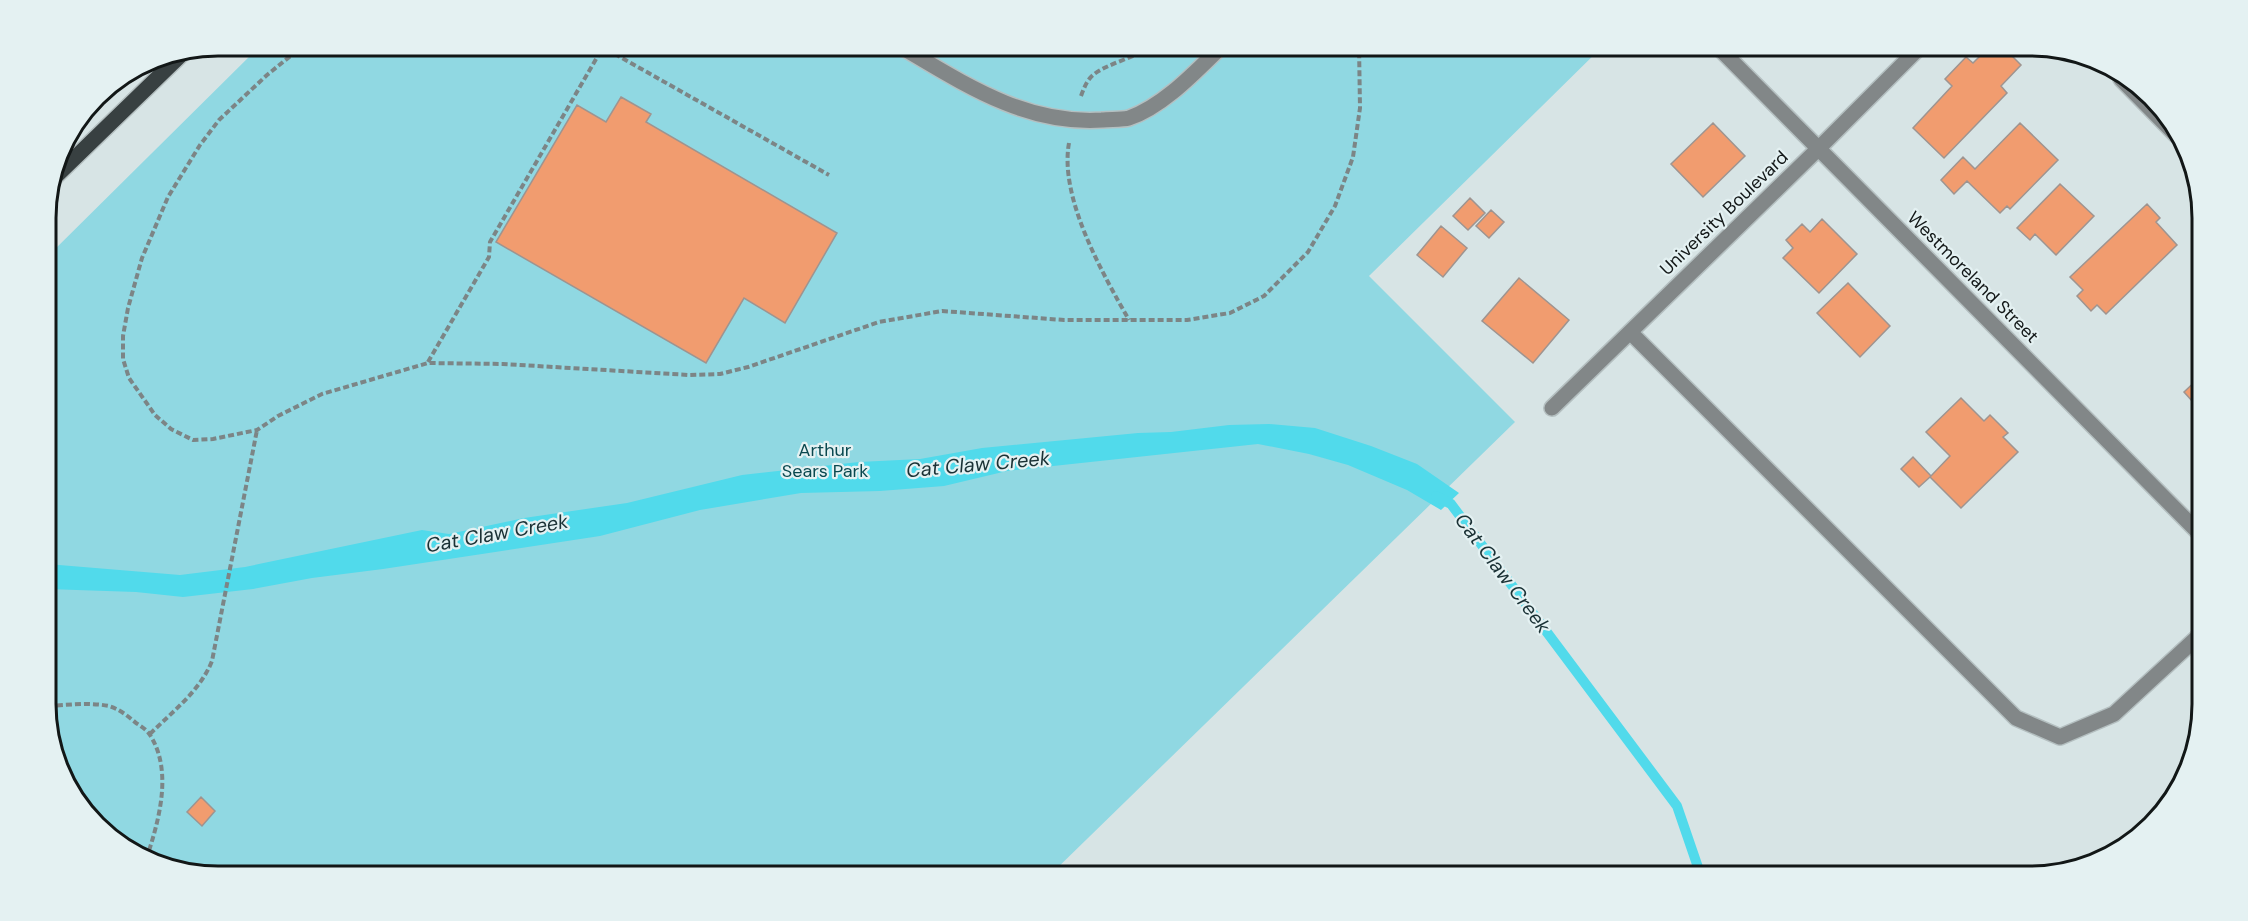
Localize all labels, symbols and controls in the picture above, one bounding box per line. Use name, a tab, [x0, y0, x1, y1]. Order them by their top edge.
street label: University Boulevard	[1655, 145, 1793, 281]
street label: Westmoreland Street	[1902, 206, 2044, 348]
park label: Arthur Sears Park	[782, 438, 868, 483]
water label: Cat Claw Creek	[905, 445, 1052, 483]
water label: Cat Claw Creek	[424, 508, 571, 558]
water label: Cat Claw Creek	[1449, 508, 1557, 639]

